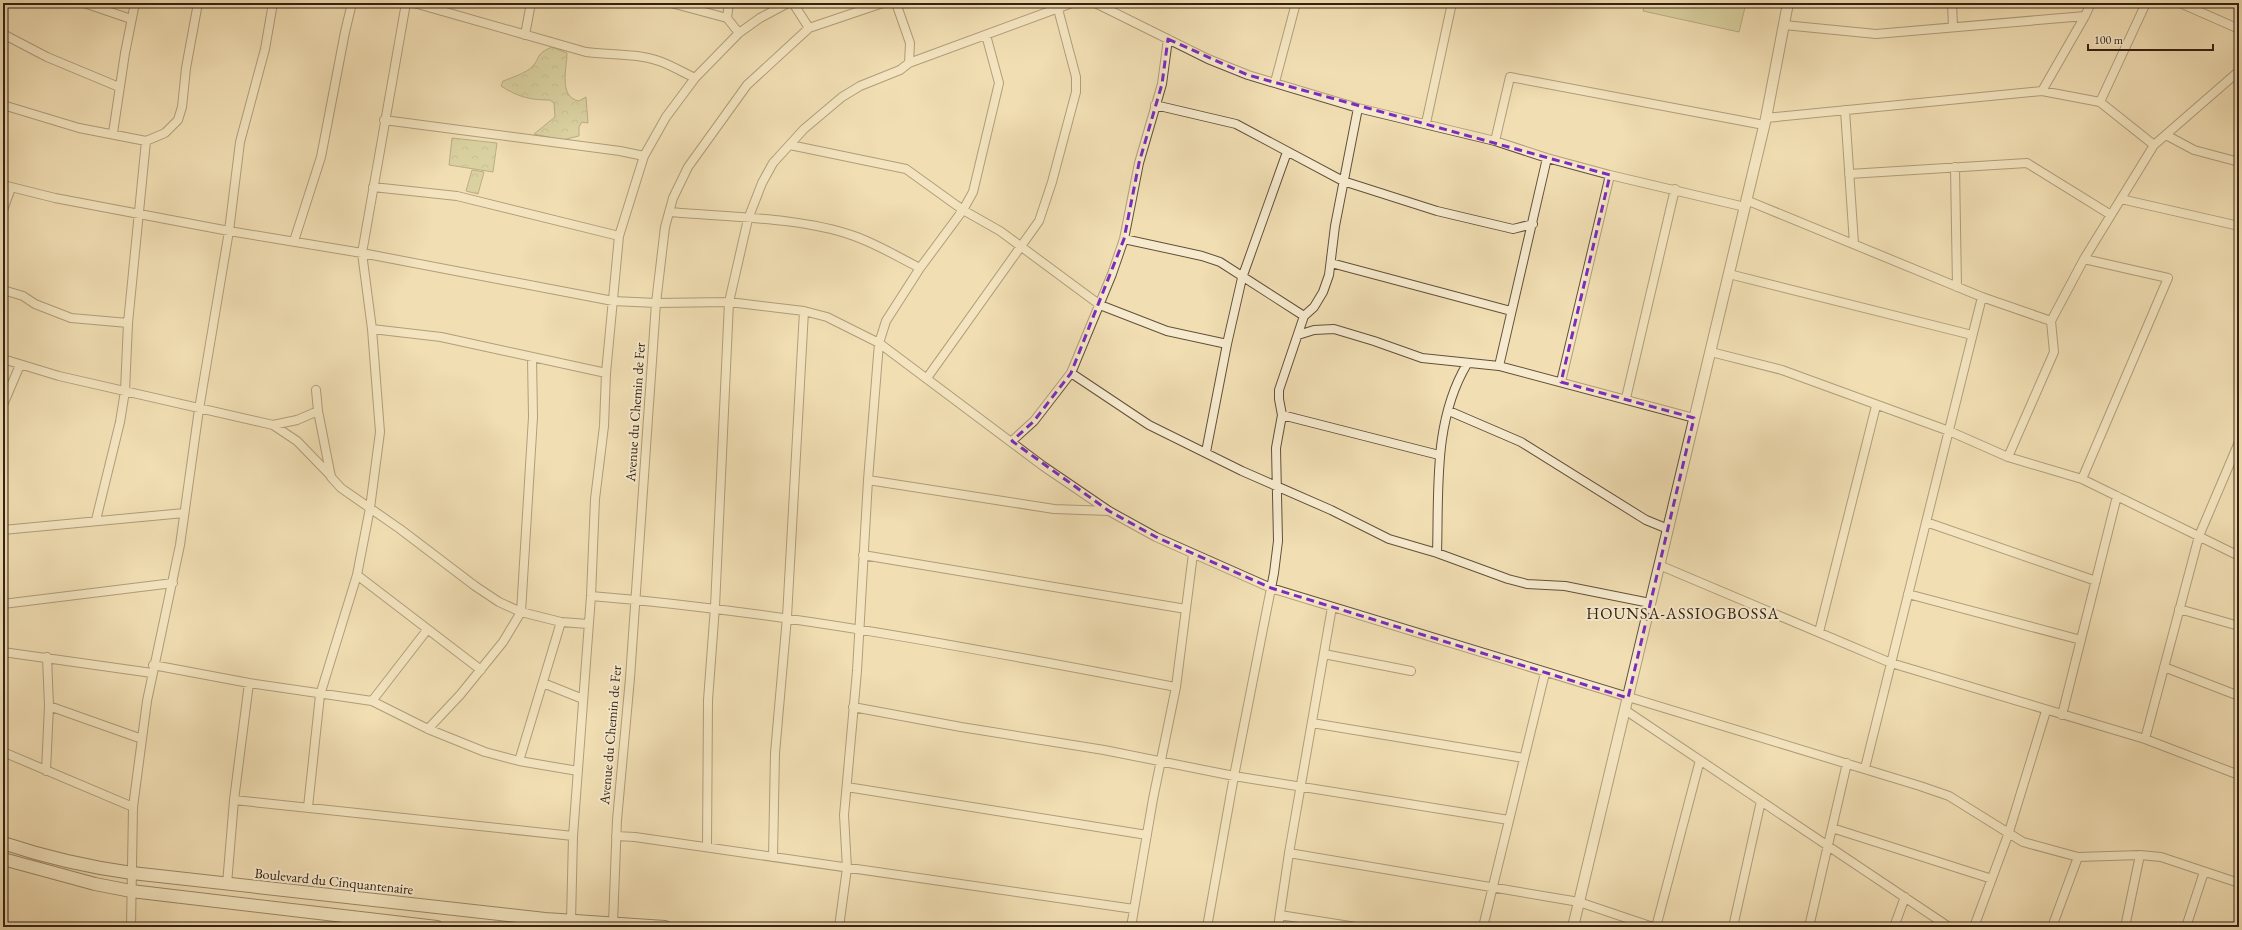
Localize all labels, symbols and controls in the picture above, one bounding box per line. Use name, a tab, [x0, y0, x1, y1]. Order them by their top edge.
scale bar	[2088, 26, 2213, 52]
text: 100 m	[2094, 32, 2124, 48]
street label: Avenue du Chemin de Fer	[621, 341, 649, 483]
district label: HOUNSA-ASSIOGBOSSA	[1586, 603, 1780, 624]
street label: Avenue du Chemin de Fer	[595, 664, 625, 806]
street label: Boulevard du Cinquantenaire	[254, 864, 415, 898]

